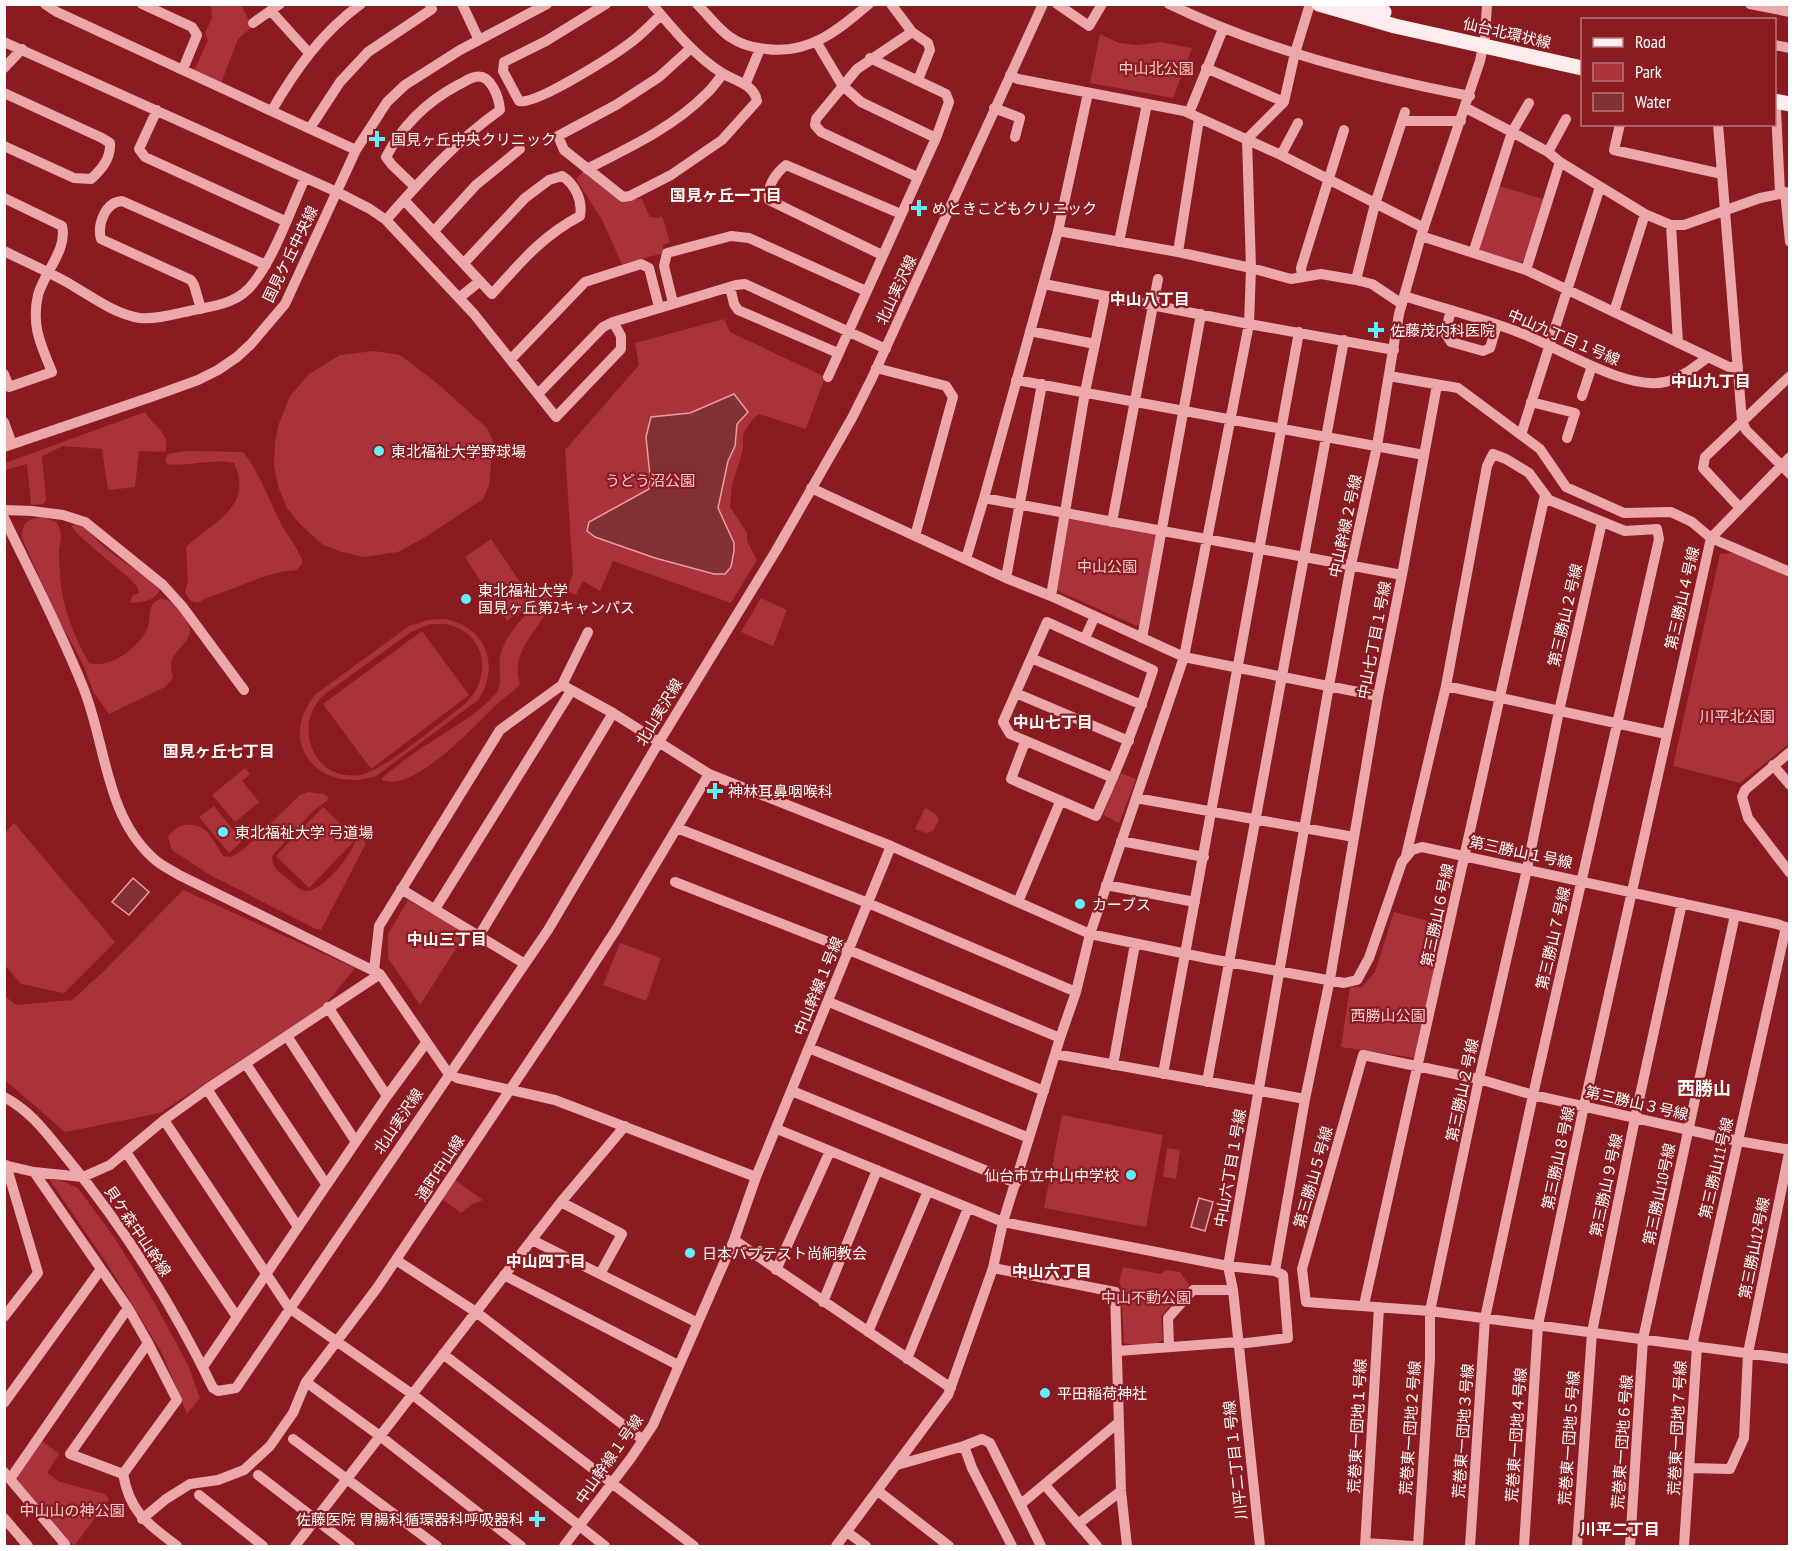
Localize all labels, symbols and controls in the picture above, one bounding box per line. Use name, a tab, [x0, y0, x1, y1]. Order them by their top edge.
street label: 仙台北環状線	[1461, 14, 1553, 52]
legend	[1581, 18, 1776, 126]
text: Road	[1635, 30, 1666, 53]
park label: 中山北公園	[1118, 59, 1194, 78]
text: Park	[1635, 60, 1662, 83]
text: Water	[1635, 90, 1671, 113]
marker: 国見ヶ丘中央クリニック	[368, 130, 386, 148]
place label: 国見ヶ丘中央クリニック	[391, 130, 556, 149]
district label: 国見ヶ丘一丁目	[670, 185, 782, 205]
marker: めときこどもクリニック	[910, 199, 928, 217]
place label: めときこどもクリニック	[932, 199, 1097, 218]
street label: 国見ケ丘中央線	[258, 203, 322, 305]
street label: 北山実沢線	[872, 252, 920, 328]
district label: 中山八丁目	[1110, 289, 1190, 309]
street label: 中山九丁目１号線	[1505, 305, 1623, 369]
marker: 佐藤茂内科医院	[1367, 321, 1385, 339]
place label: 佐藤茂内科医院	[1390, 321, 1495, 340]
district label: 中山九丁目	[1671, 371, 1751, 391]
place label: 東北福祉大学野球場	[391, 442, 526, 461]
marker: 東北福祉大学野球場	[372, 444, 386, 458]
park label: うどう沼公園	[605, 471, 695, 490]
street label: 中山幹線２号線	[1325, 473, 1365, 579]
street label: 第三勝山４号線	[1661, 545, 1703, 651]
park label: 中山公園	[1077, 557, 1137, 576]
street label: 第三勝山２号線	[1544, 562, 1586, 668]
street label: 中山七丁目１号線	[1353, 579, 1395, 701]
place label: 東北福祉大学 国見ヶ丘第2キャンパス	[478, 581, 635, 617]
marker: 東北福祉大学 国見ヶ丘第2キャンパス	[459, 592, 473, 606]
street label: 北山実沢線	[632, 675, 686, 749]
park label: 川平北公園	[1699, 707, 1775, 726]
district label: 中山七丁目	[1013, 712, 1093, 732]
district label: 国見ヶ丘七丁目	[163, 741, 275, 761]
marker: 神林耳鼻咽喉科	[706, 782, 724, 800]
place label: 神林耳鼻咽喉科	[728, 782, 833, 801]
place label: 東北福祉大学 弓道場	[235, 823, 373, 842]
marker: 東北福祉大学 弓道場	[216, 825, 230, 839]
street label: 第三勝山１号線	[1468, 832, 1574, 872]
street label: 第三勝山６号線	[1417, 862, 1457, 968]
street label: 第三勝山７号線	[1532, 885, 1574, 991]
place label: カーブス	[1092, 895, 1151, 914]
marker: カーブス	[1073, 897, 1087, 911]
district label: 中山三丁目	[407, 929, 487, 949]
street label: 中山幹線１号線	[790, 934, 846, 1038]
park label: 西勝山公園	[1350, 1006, 1426, 1025]
street label: 第三勝山２号線	[1442, 1037, 1482, 1143]
district label: 西勝山	[1677, 1077, 1731, 1100]
street label: 第三勝山３号線	[1584, 1082, 1690, 1124]
street label: 北山実沢線	[369, 1085, 427, 1157]
street label: 第三勝山８号線	[1538, 1105, 1578, 1211]
street label: 中山六丁目１号線	[1210, 1107, 1250, 1229]
street label: 第三勝山11号線	[1695, 1115, 1737, 1221]
street label: 第三勝山５号線	[1289, 1124, 1337, 1230]
street label: 通町中山線	[412, 1131, 468, 1205]
street label: 第三勝山９号線	[1586, 1132, 1626, 1238]
street label: 第三勝山10号線	[1639, 1141, 1679, 1247]
place label: 仙台市立中山中学校	[984, 1166, 1119, 1185]
marker: 仙台市立中山中学校	[1124, 1168, 1138, 1182]
street label: 貝ケ森中山幹線	[101, 1182, 175, 1280]
street label: 第三勝山12号線	[1735, 1195, 1773, 1301]
place label: 日本バプテスト尚絅教会	[702, 1244, 867, 1263]
marker: 日本バプテスト尚絅教会	[683, 1246, 697, 1260]
district label: 中山四丁目	[506, 1251, 586, 1271]
district label: 中山六丁目	[1012, 1261, 1092, 1281]
park label: 中山不動公園	[1101, 1288, 1191, 1307]
street label: 荒巻東一団地１号線	[1344, 1358, 1370, 1494]
street label: 荒巻東一団地２号線	[1396, 1360, 1424, 1496]
street label: 荒巻東一団地７号線	[1664, 1360, 1690, 1496]
street label: 荒巻東一団地３号線	[1449, 1363, 1477, 1499]
street label: 荒巻東一団地４号線	[1502, 1367, 1530, 1503]
street label: 荒巻東一団地５号線	[1555, 1370, 1583, 1506]
street label: 荒巻東一団地６号線	[1608, 1374, 1636, 1510]
place label: 平田稲荷神社	[1057, 1384, 1147, 1403]
marker: 平田稲荷神社	[1038, 1386, 1052, 1400]
street label: 川平二丁目１号線	[1219, 1399, 1251, 1521]
street label: 中山幹線１号線	[571, 1411, 647, 1507]
park label: 中山山の神公園	[19, 1501, 125, 1520]
place label: 佐藤医院 胃腸科循環器科呼吸器科	[296, 1510, 524, 1529]
marker: 佐藤医院 胃腸科循環器科呼吸器科	[528, 1510, 546, 1528]
district label: 川平二丁目	[1580, 1519, 1660, 1539]

